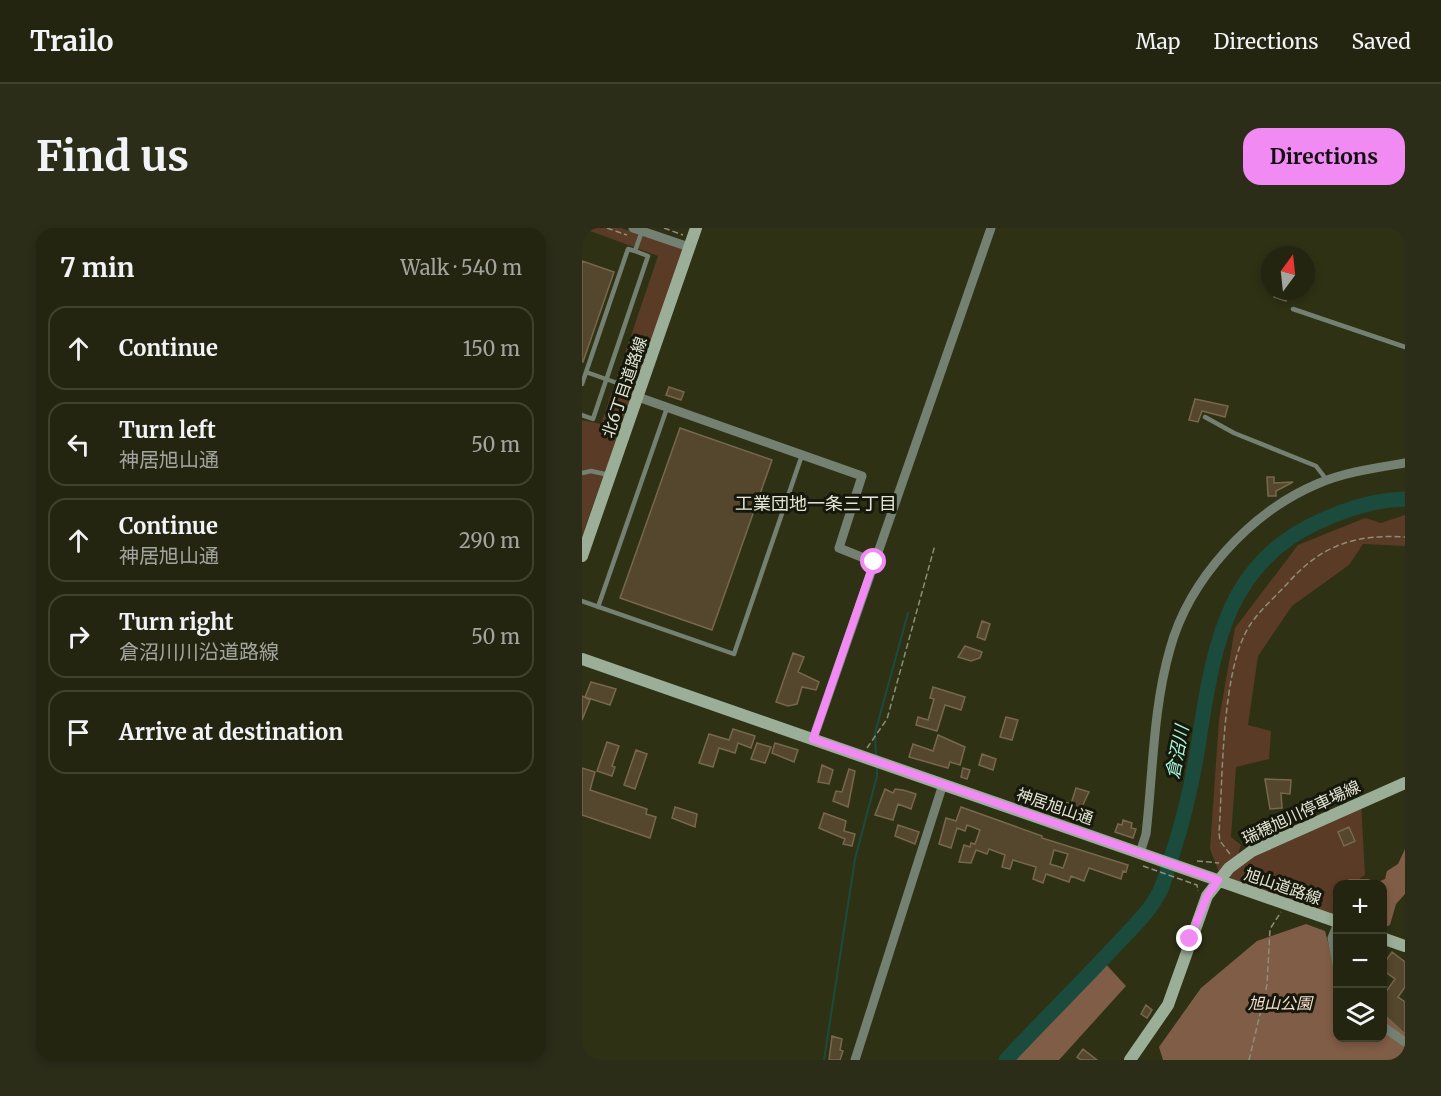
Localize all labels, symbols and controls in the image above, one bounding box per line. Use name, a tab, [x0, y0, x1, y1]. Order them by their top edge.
text: Trailo	[30, 23, 114, 59]
text: Map	[1136, 28, 1180, 55]
text: Directions	[1213, 28, 1318, 55]
text: Saved	[1351, 28, 1411, 55]
button: Directions	[1243, 128, 1405, 185]
text: Find us	[36, 130, 189, 182]
north arrow	[1261, 246, 1315, 300]
text: 7 min	[60, 251, 134, 284]
text: Walk · 540 m	[401, 255, 522, 280]
icon: ahead	[62, 332, 95, 365]
text: Continue	[119, 334, 218, 362]
street label: 北6丁目道路線	[597, 334, 651, 440]
text: 150 m	[463, 336, 520, 361]
text: Turn left	[119, 416, 216, 444]
icon: left	[62, 428, 95, 461]
text: 50 m	[471, 432, 520, 457]
text: 神居旭山通	[119, 447, 219, 472]
district label: 工業団地一条三丁目	[735, 492, 897, 515]
text: Continue	[119, 512, 218, 540]
icon: ahead	[62, 524, 95, 557]
text: 290 m	[459, 528, 520, 553]
text: 神居旭山通	[119, 543, 219, 568]
route start	[860, 548, 886, 574]
text: Turn right	[119, 608, 233, 636]
icon: right	[62, 620, 95, 653]
text: 50 m	[471, 624, 520, 649]
text: 倉沼川川沿道路線	[119, 639, 279, 664]
icon: arrive	[62, 716, 95, 749]
text: Arrive at destination	[119, 718, 343, 746]
water label: 倉沼川	[1161, 721, 1194, 781]
street label: 瑞穂旭川停車場線	[1239, 776, 1363, 848]
street label: 神居旭山通	[1014, 784, 1096, 828]
street label: 旭山道路線	[1242, 864, 1324, 908]
map controls	[1333, 880, 1387, 1042]
button: +	[1333, 880, 1387, 934]
route end	[1176, 925, 1202, 951]
button: −	[1333, 934, 1387, 988]
button: layers	[1333, 988, 1387, 1042]
park label: 旭山公園	[1248, 993, 1314, 1013]

